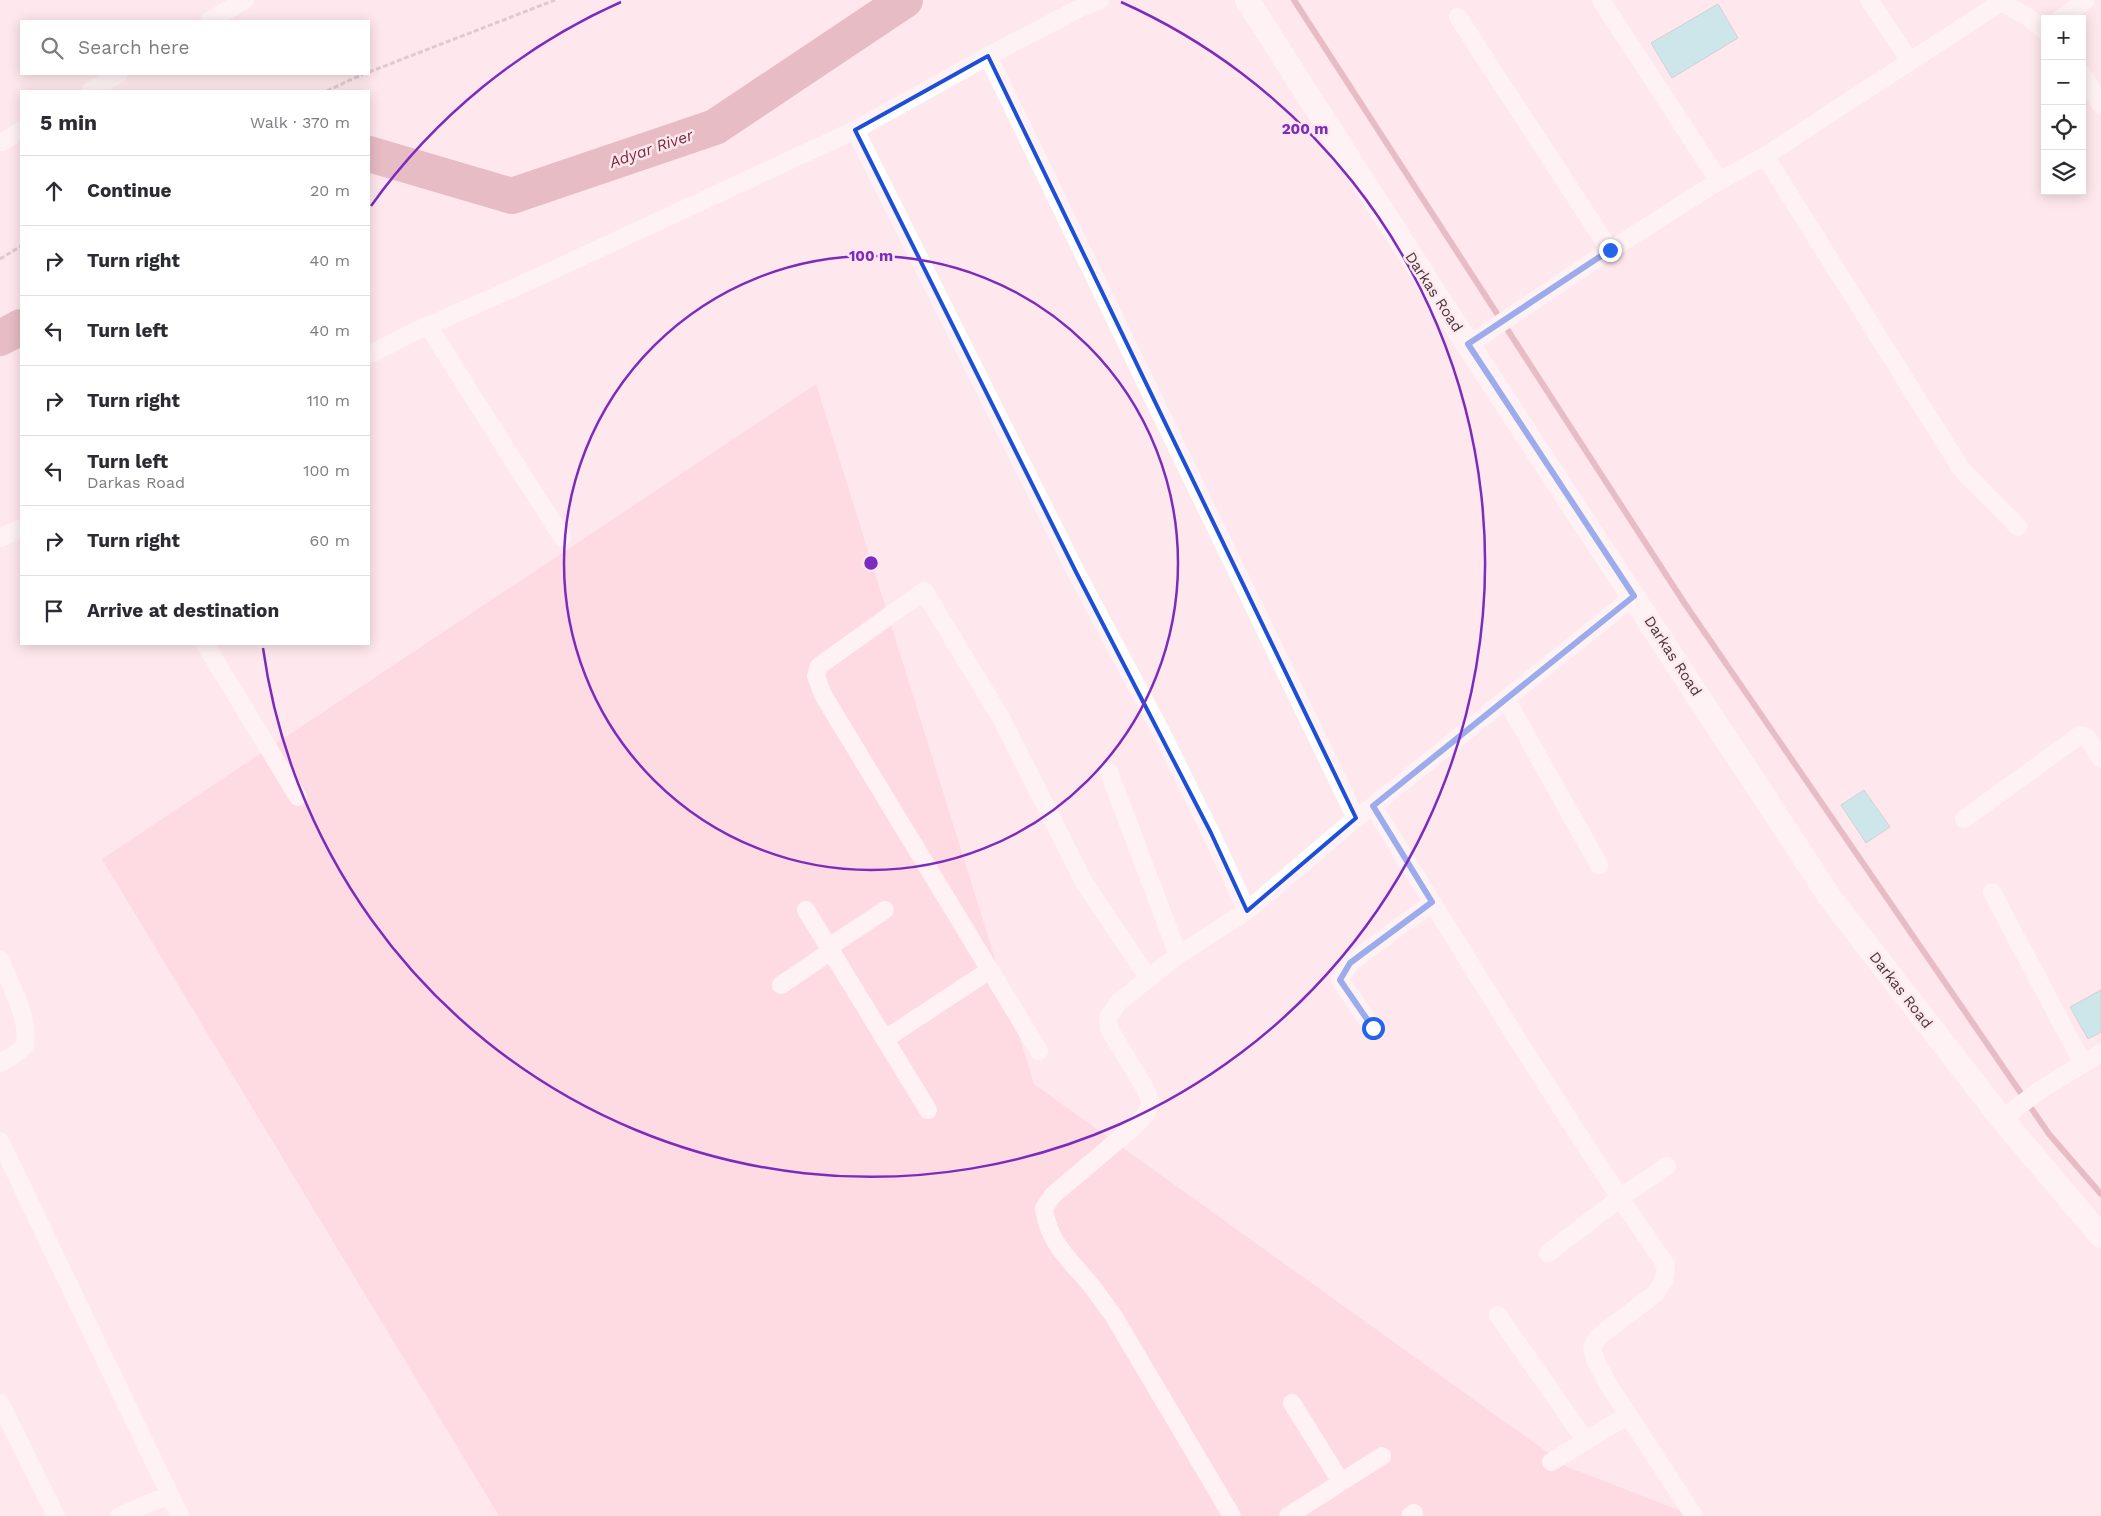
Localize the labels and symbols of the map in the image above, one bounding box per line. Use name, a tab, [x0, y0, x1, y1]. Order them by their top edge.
text: 200 m	[1282, 120, 1328, 138]
water label: Adyar River	[606, 125, 696, 172]
route end	[1599, 239, 1622, 262]
text: 100 m	[849, 247, 893, 265]
street label: Darkas Road	[1401, 249, 1467, 335]
centre of rings	[862, 554, 880, 572]
street label: Darkas Road	[1640, 613, 1706, 699]
street label: Darkas Road	[1866, 948, 1936, 1032]
route start	[1362, 1017, 1385, 1040]

